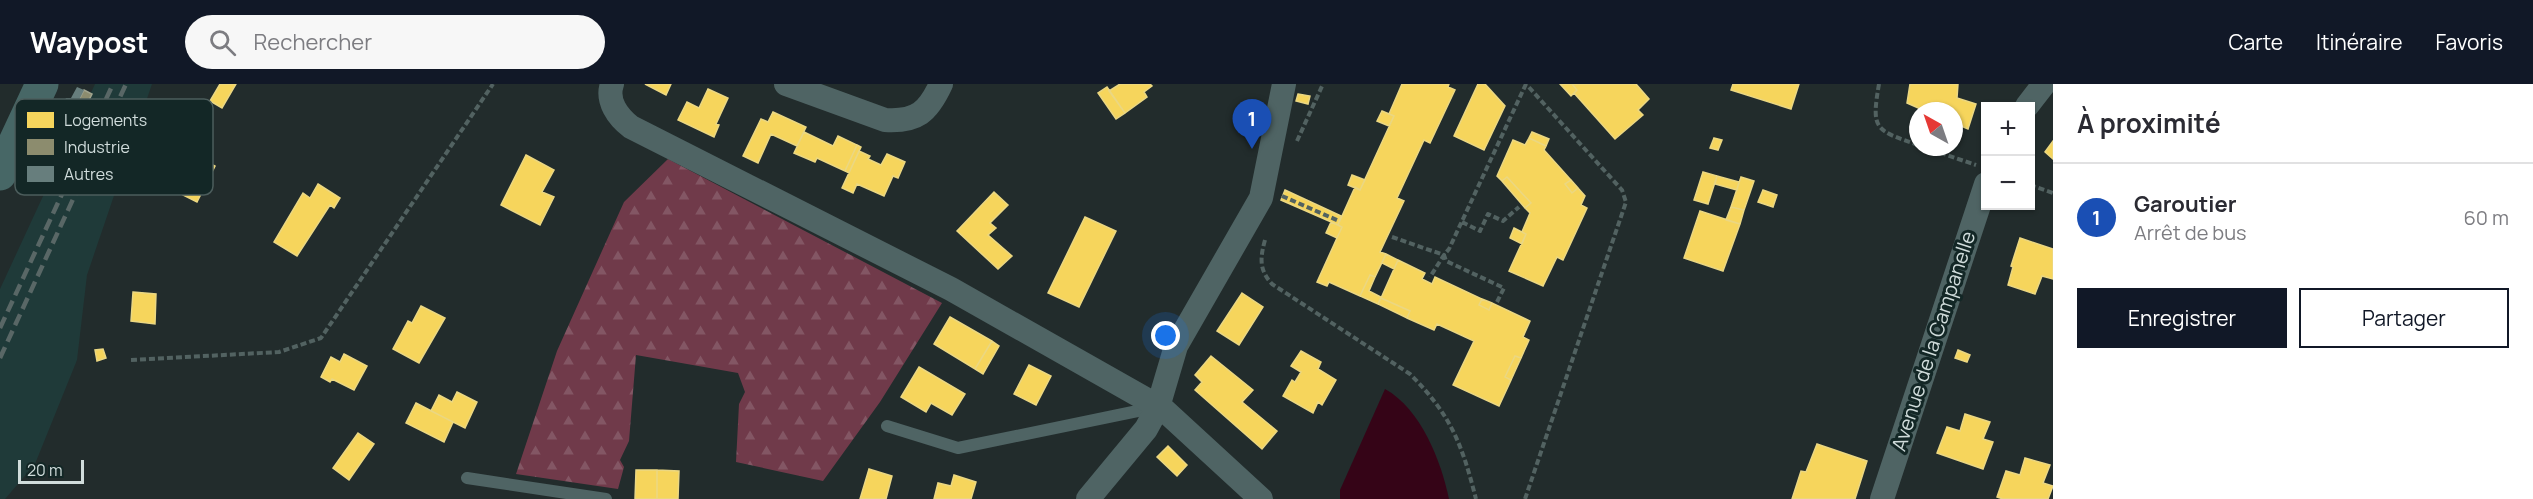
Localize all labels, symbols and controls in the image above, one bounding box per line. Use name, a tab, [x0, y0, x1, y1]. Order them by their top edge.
search box	[185, 15, 605, 69]
text: Waypost	[30, 23, 149, 61]
icon: search	[206, 26, 239, 59]
text: Rechercher	[254, 27, 372, 57]
text: Carte	[2229, 28, 2283, 56]
text: Itinéraire	[2316, 28, 2402, 56]
text: Favoris	[2435, 28, 2503, 56]
legend	[15, 99, 213, 195]
pin: 1	[1232, 100, 1272, 149]
north arrow	[1909, 102, 1963, 156]
map controls	[1981, 102, 2035, 210]
button: +	[1981, 102, 2035, 156]
text: À proximité	[2077, 105, 2221, 141]
text: Logements	[64, 109, 147, 131]
text: Industrie	[64, 136, 130, 158]
button: −	[1981, 156, 2035, 210]
text: Autres	[64, 163, 113, 185]
text: Garoutier	[2134, 189, 2236, 219]
text: 1	[2092, 204, 2101, 231]
text: 60 m	[2463, 204, 2509, 231]
text: Arrêt de bus	[2134, 219, 2247, 246]
street label: Avenue de la Campanelle	[1885, 228, 1981, 454]
button: Enregistrer	[2077, 288, 2287, 348]
button: Partager	[2299, 288, 2509, 348]
your location	[1151, 321, 1180, 350]
scale bar	[18, 457, 84, 484]
text: 20 m	[27, 459, 63, 481]

